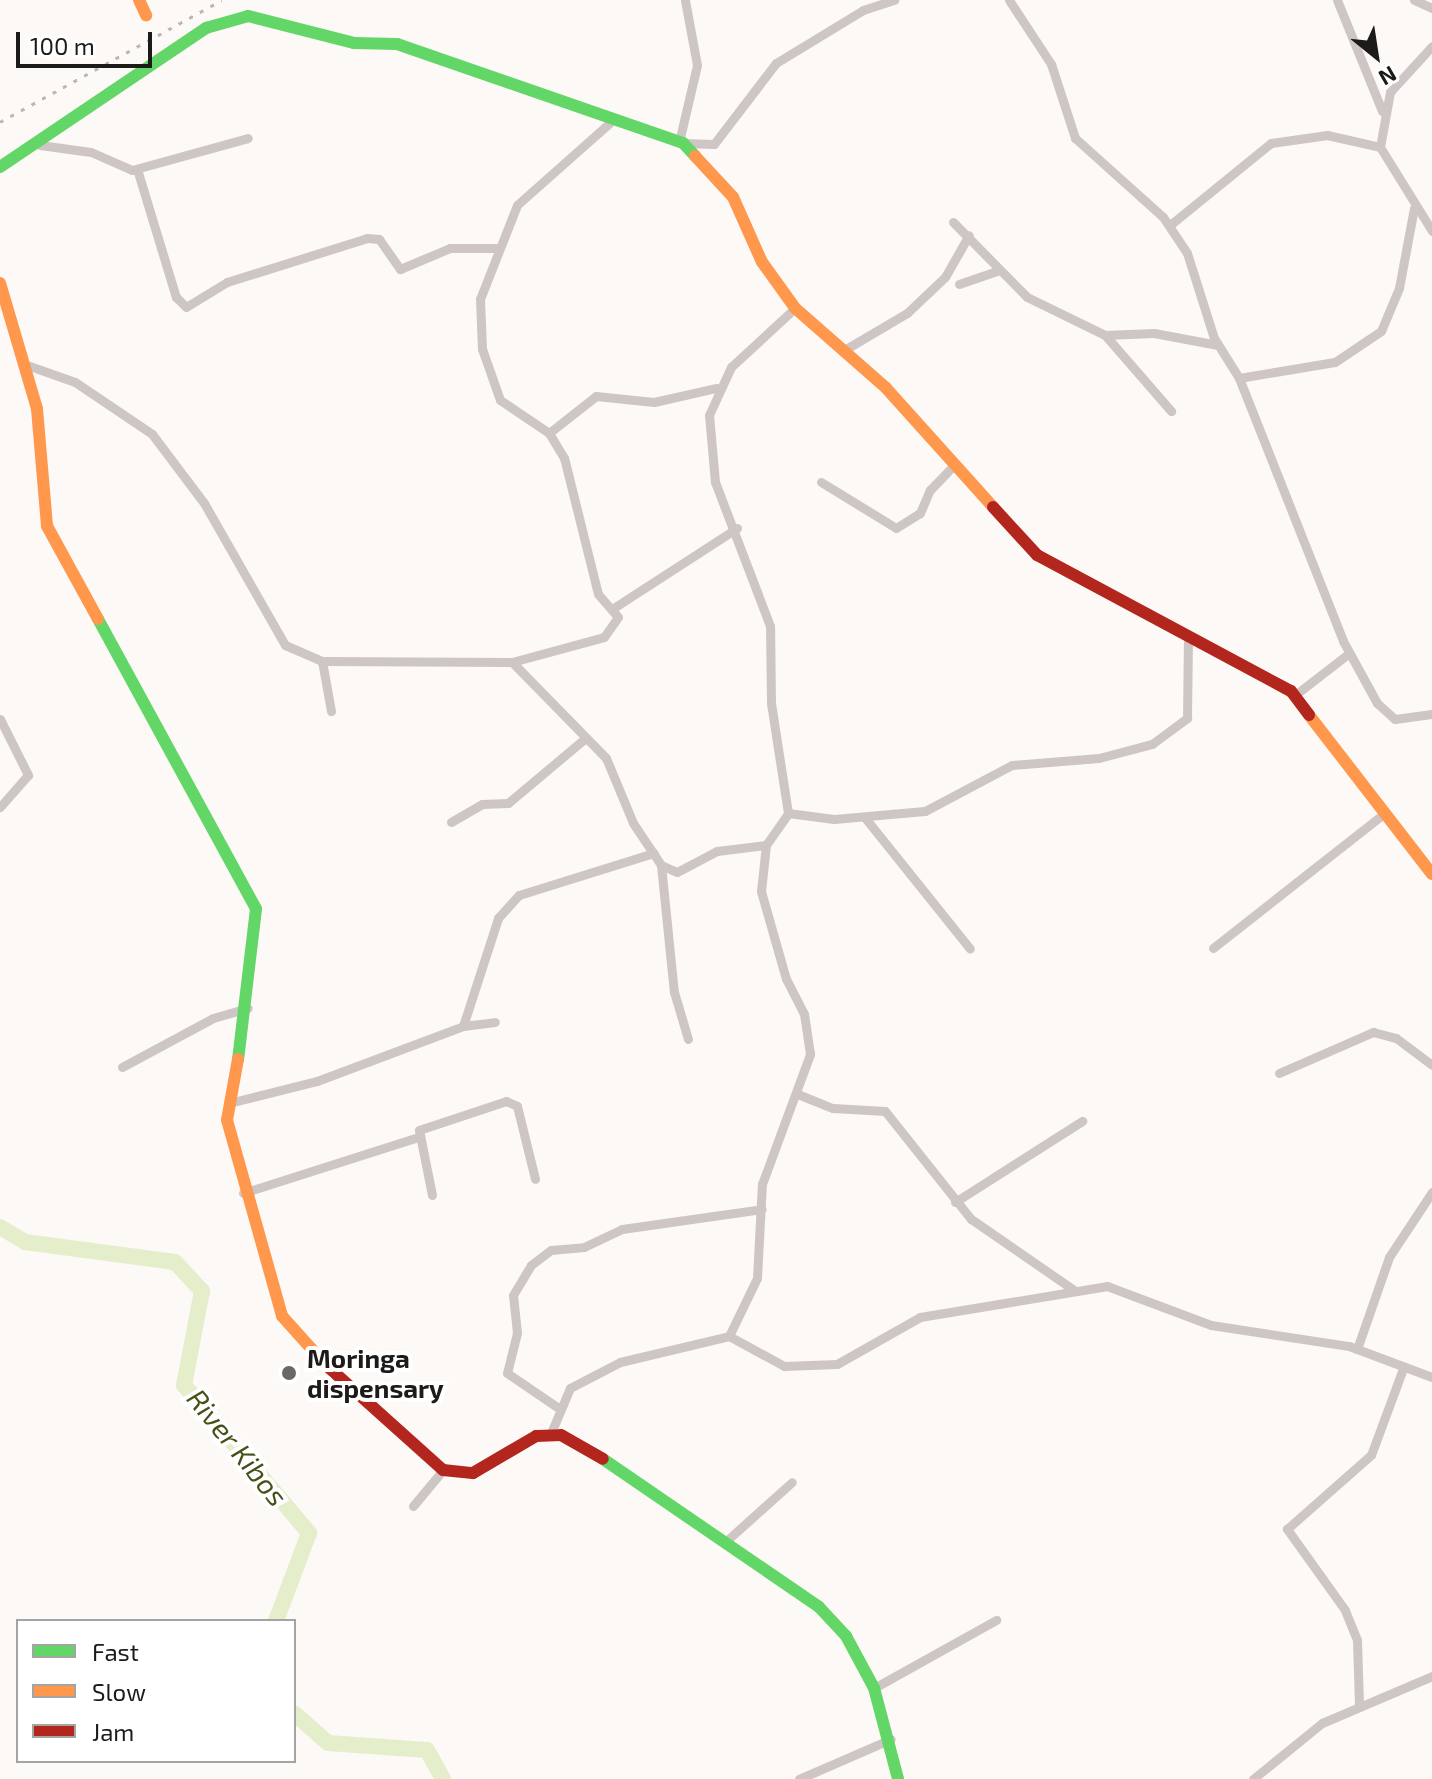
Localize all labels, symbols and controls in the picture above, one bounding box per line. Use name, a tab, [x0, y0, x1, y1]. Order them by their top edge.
scale bar	[20, 16, 156, 66]
north arrow	[1336, 16, 1416, 96]
text: 100 m	[30, 31, 95, 60]
text: N	[1375, 62, 1401, 92]
place label: Moringa dispensary	[307, 1342, 444, 1404]
marker: Moringa dispensary	[278, 1362, 300, 1384]
water label: River Kibos	[181, 1382, 295, 1512]
legend	[16, 1619, 296, 1763]
text: Fast	[92, 1637, 139, 1666]
text: Slow	[92, 1677, 146, 1706]
text: Jam	[92, 1717, 134, 1746]

